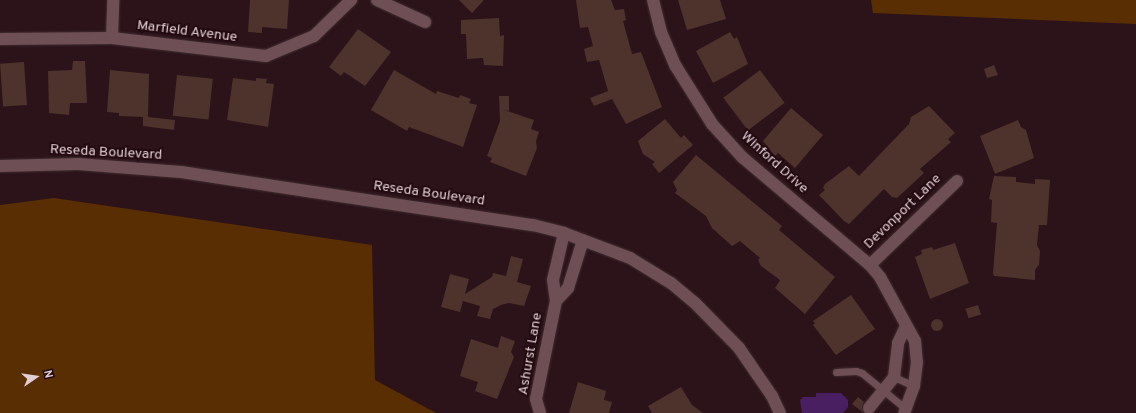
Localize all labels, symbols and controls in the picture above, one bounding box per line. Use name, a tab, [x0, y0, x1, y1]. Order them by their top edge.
street label: Marfield Avenue	[136, 17, 238, 47]
street label: Winford Drive	[737, 128, 811, 198]
street label: Reseda Boulevard	[49, 142, 163, 164]
street label: Devonport Lane	[861, 171, 945, 253]
street label: Reseda Boulevard	[372, 178, 486, 210]
street label: Ashurst Lane	[516, 312, 546, 396]
north arrow	[16, 357, 56, 397]
text: N	[40, 369, 55, 380]

